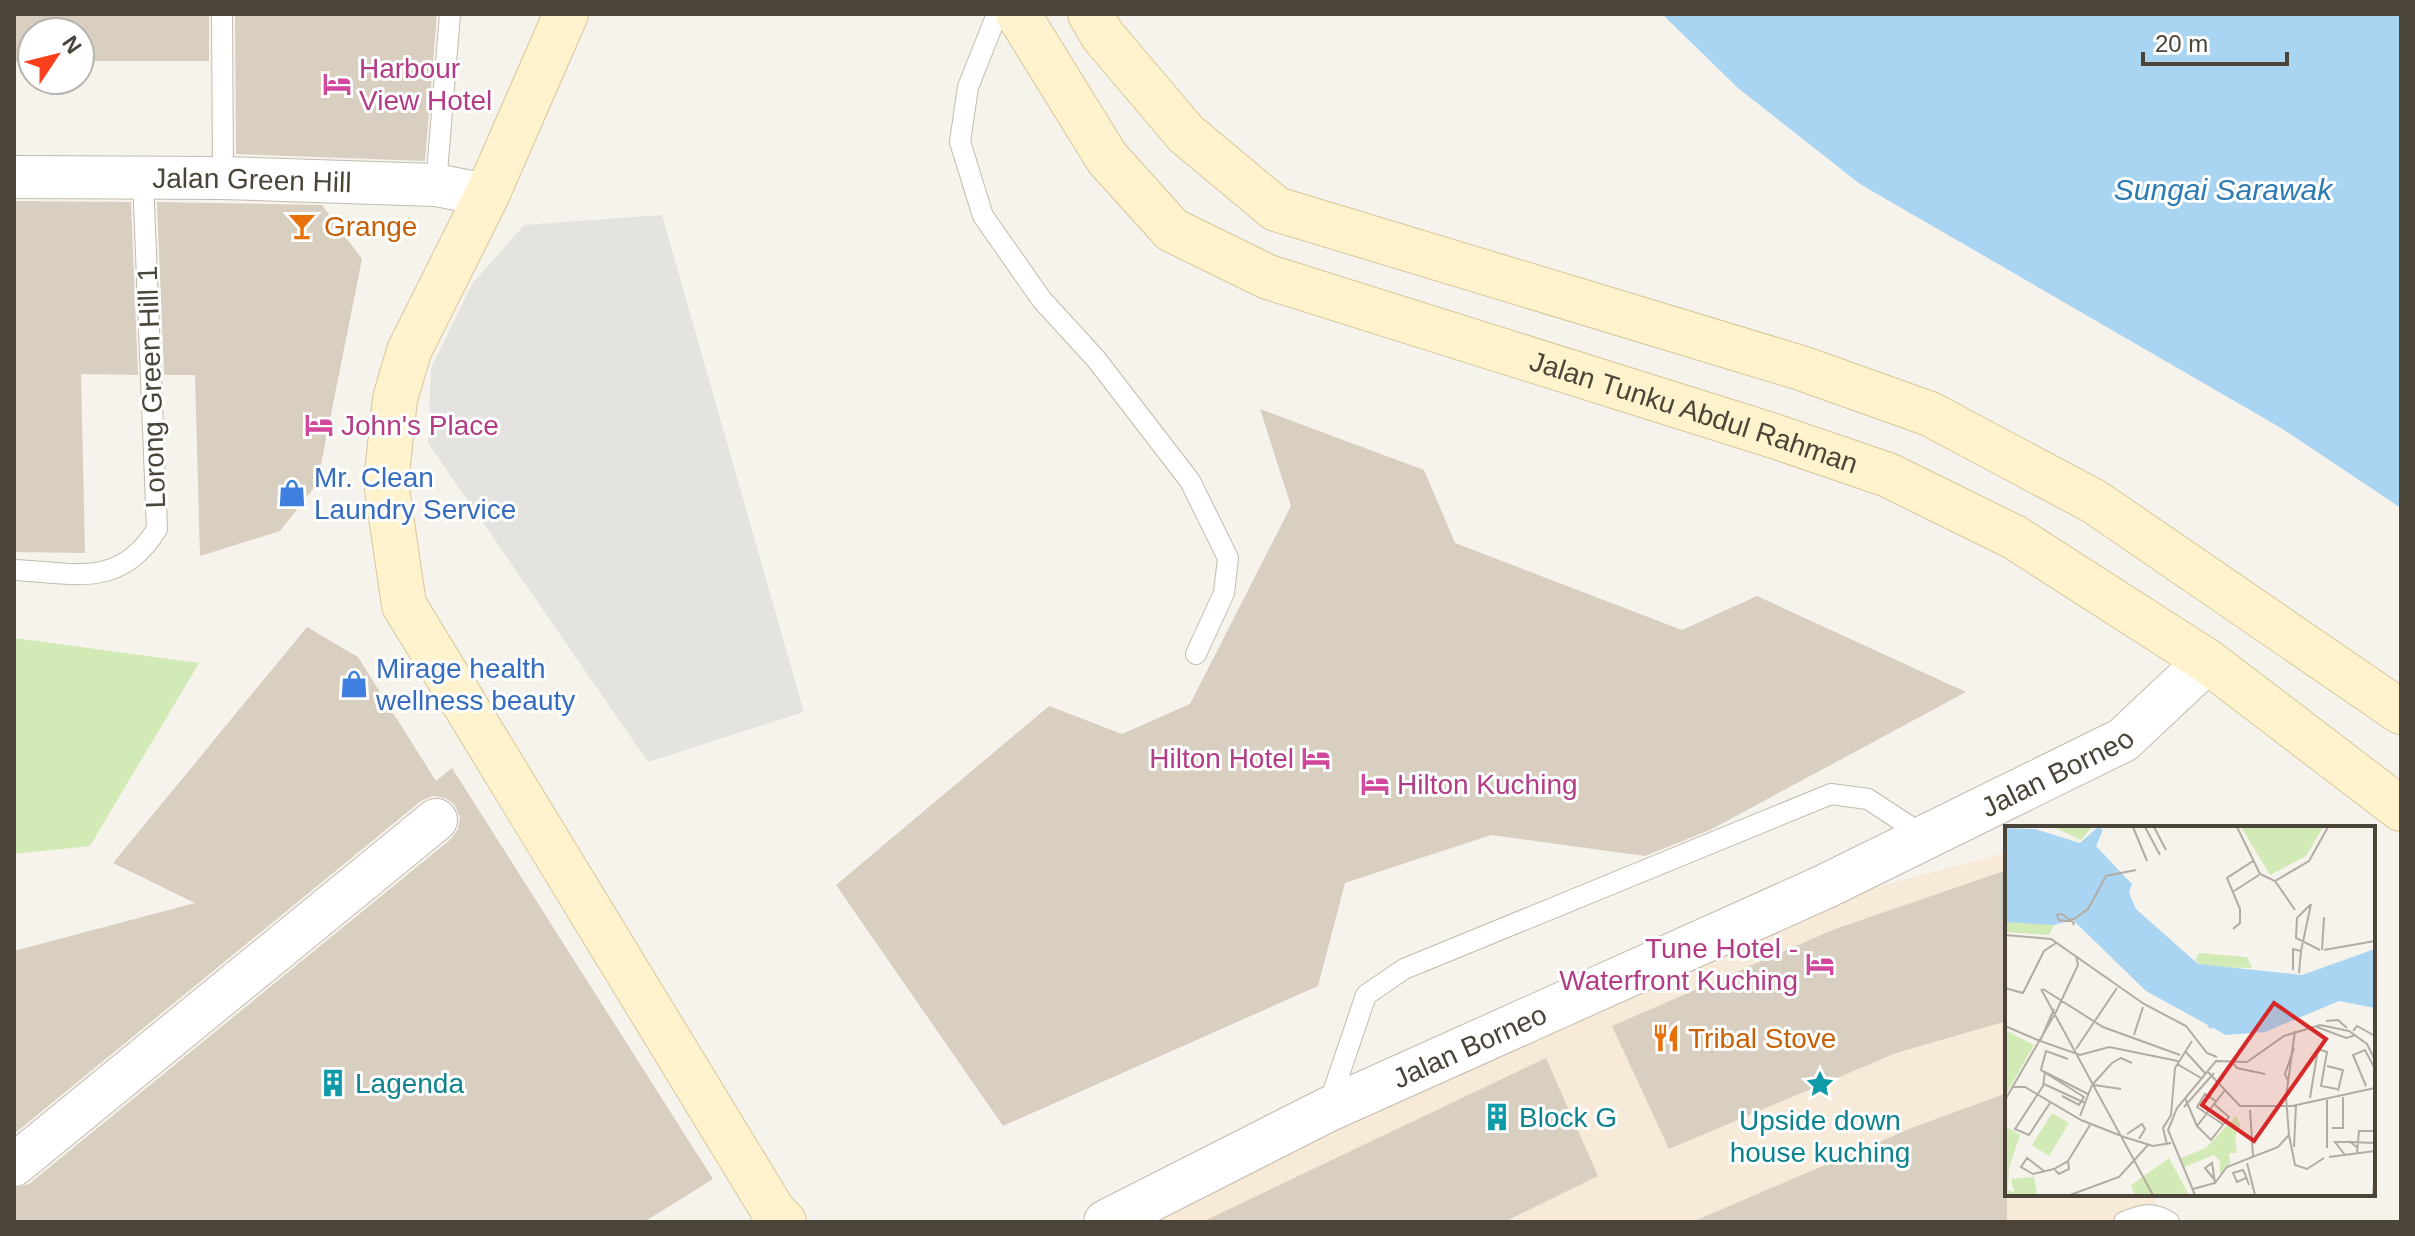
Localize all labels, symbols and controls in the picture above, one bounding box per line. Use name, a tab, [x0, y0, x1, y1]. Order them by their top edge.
north arrow	[16, 16, 96, 96]
scale bar	[2143, 16, 2287, 66]
text: 20 m	[2155, 30, 2208, 57]
text: N	[57, 31, 87, 58]
place label: Harbour View Hotel	[359, 53, 492, 116]
hotel icon: Harbour View Hotel	[322, 69, 352, 99]
street label: Jalan Green Hill	[152, 163, 352, 198]
water label: Sungai Sarawak	[2114, 173, 2334, 206]
bar icon: Grange	[287, 211, 317, 241]
place label: Grange	[324, 211, 417, 242]
street label: Lorong Green Hill 1	[132, 265, 171, 509]
street label: Jalan Tunku Abdul Rahman	[1526, 345, 1862, 480]
hotel icon: John's Place	[304, 410, 334, 440]
place label: John's Place	[341, 410, 499, 441]
place label: Mr. Clean Laundry Service	[314, 462, 516, 525]
shop icon: Mr. Clean Laundry Service	[277, 478, 307, 508]
place label: Mirage health wellness beauty	[375, 653, 575, 716]
shop icon: Mirage health wellness beauty	[339, 669, 369, 699]
street label: Jalan Borneo	[1976, 723, 2140, 823]
place label: Hilton Hotel	[1149, 743, 1294, 774]
hotel icon: Hilton Hotel	[1301, 743, 1331, 773]
hotel icon: Hilton Kuching	[1360, 769, 1390, 799]
place label: Hilton Kuching	[1397, 769, 1578, 800]
inset map	[2005, 826, 2375, 1196]
place label: Tune Hotel - Waterfront Kuching	[1559, 933, 1798, 996]
hotel icon: Tune Hotel - Waterfront Kuching	[1805, 949, 1835, 979]
street label: Jalan Borneo	[1388, 999, 1551, 1094]
restaurant icon: Tribal Stove	[1651, 1023, 1681, 1053]
place label: Tribal Stove	[1688, 1023, 1836, 1054]
building icon: Lagenda	[318, 1068, 348, 1098]
place label: Lagenda	[355, 1068, 464, 1099]
place icon: Upside down house kuching	[1805, 1069, 1835, 1099]
building icon: Block G	[1482, 1102, 1512, 1132]
place label: Block G	[1519, 1102, 1617, 1133]
place label: Upside down house kuching	[1730, 1105, 1910, 1168]

